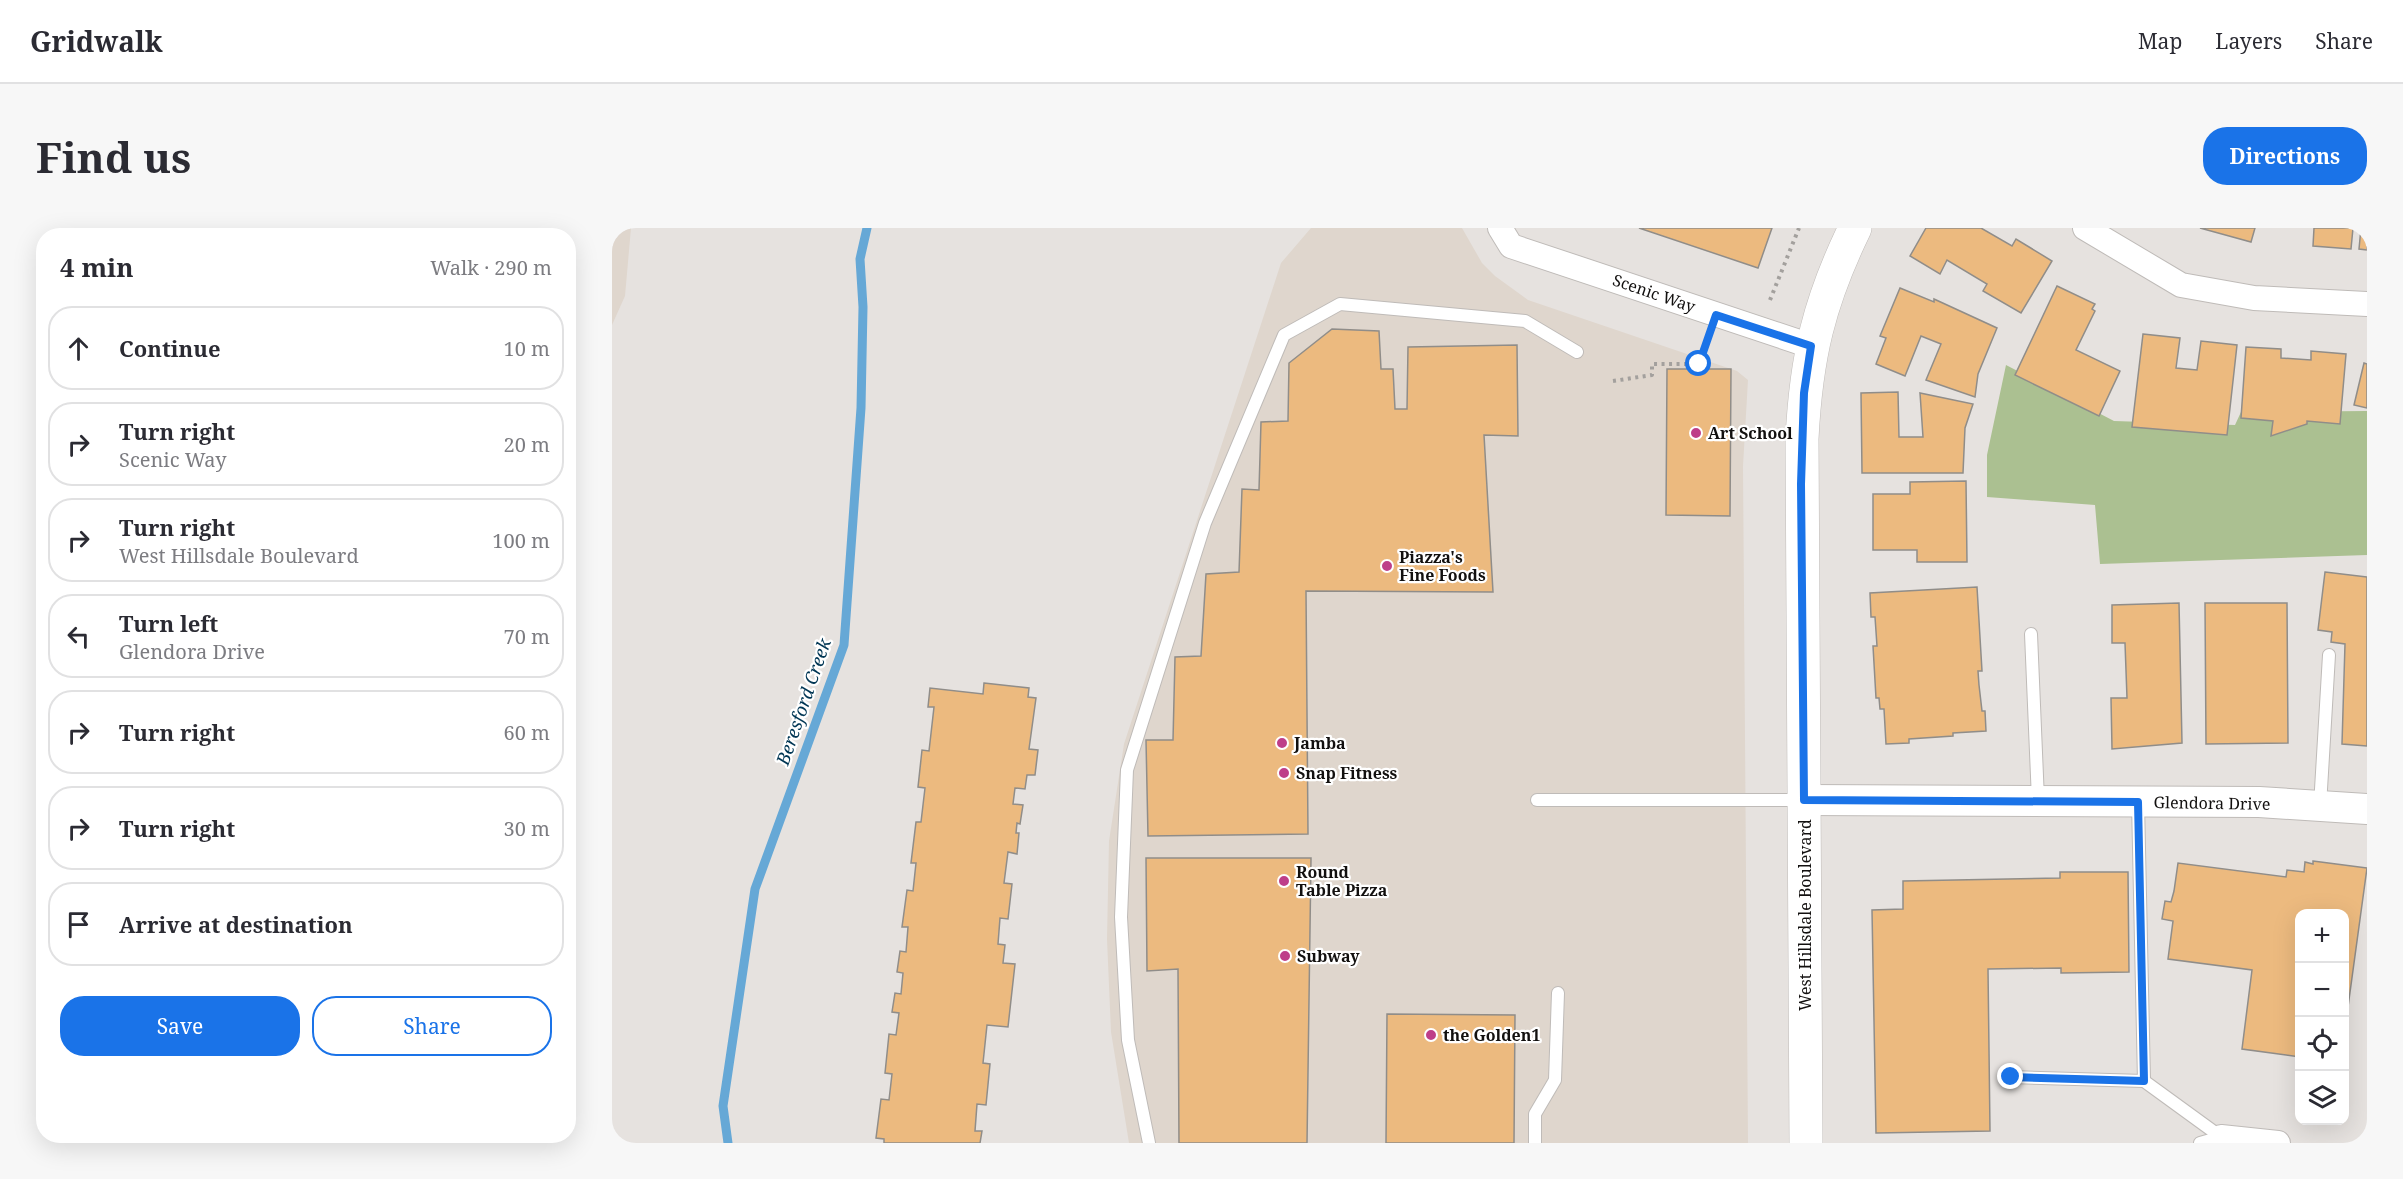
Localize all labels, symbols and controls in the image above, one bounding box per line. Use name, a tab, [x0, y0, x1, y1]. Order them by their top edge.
text: Gridwalk	[30, 22, 163, 60]
text: Map	[2138, 27, 2182, 55]
text: Layers	[2215, 27, 2282, 55]
text: Share	[2315, 27, 2373, 55]
button: Directions	[2203, 127, 2367, 185]
text: Find us	[36, 128, 191, 185]
text: 4 min	[60, 249, 134, 285]
text: Walk · 290 m	[430, 254, 552, 281]
street label: Scenic Way	[1610, 269, 1699, 318]
icon: ahead	[62, 332, 95, 365]
text: Continue	[119, 333, 221, 363]
text: 10 m	[504, 335, 550, 362]
route start	[1685, 350, 1711, 376]
text: Turn right	[119, 416, 235, 446]
place label: Art School	[1708, 422, 1793, 444]
marker: Art School	[1689, 426, 1703, 440]
icon: right	[62, 428, 95, 461]
text: 20 m	[504, 431, 550, 458]
text: Scenic Way	[119, 446, 226, 473]
text: Turn right	[119, 512, 235, 542]
icon: right	[62, 524, 95, 557]
text: 100 m	[492, 527, 550, 554]
text: West Hillsdale Boulevard	[119, 542, 359, 569]
place label: Piazza's Fine Foods	[1399, 546, 1486, 586]
marker: Piazza's Fine Foods	[1380, 559, 1394, 573]
text: Turn left	[119, 608, 218, 638]
icon: left	[62, 620, 95, 653]
text: 70 m	[504, 623, 550, 650]
water label: Beresford Creek	[770, 634, 836, 769]
text: Glendora Drive	[119, 638, 265, 665]
icon: right	[62, 716, 95, 749]
text: Turn right	[119, 717, 235, 747]
text: 60 m	[504, 719, 550, 746]
place label: Jamba	[1293, 732, 1346, 754]
marker: Jamba	[1275, 736, 1289, 750]
place label: Snap Fitness	[1296, 762, 1398, 784]
marker: Snap Fitness	[1277, 766, 1291, 780]
street label: Glendora Drive	[2153, 791, 2271, 815]
icon: right	[62, 812, 95, 845]
text: Turn right	[119, 813, 235, 843]
text: 30 m	[504, 815, 550, 842]
street label: West Hillsdale Boulevard	[1794, 819, 1816, 1011]
place label: Round Table Pizza	[1296, 861, 1388, 901]
marker: Round Table Pizza	[1277, 874, 1291, 888]
icon: arrive	[62, 908, 95, 941]
text: Arrive at destination	[119, 909, 353, 939]
map controls	[2295, 909, 2349, 1125]
button: +	[2295, 909, 2349, 963]
place label: Subway	[1297, 945, 1360, 967]
marker: Subway	[1278, 949, 1292, 963]
button: −	[2295, 963, 2349, 1017]
button: Save	[60, 996, 300, 1056]
button: Share	[312, 996, 552, 1056]
button: locate	[2295, 1017, 2349, 1071]
place label: the Golden1	[1443, 1024, 1541, 1046]
marker: the Golden1	[1424, 1028, 1438, 1042]
route end	[1997, 1063, 2023, 1089]
button: layers	[2295, 1071, 2349, 1125]

